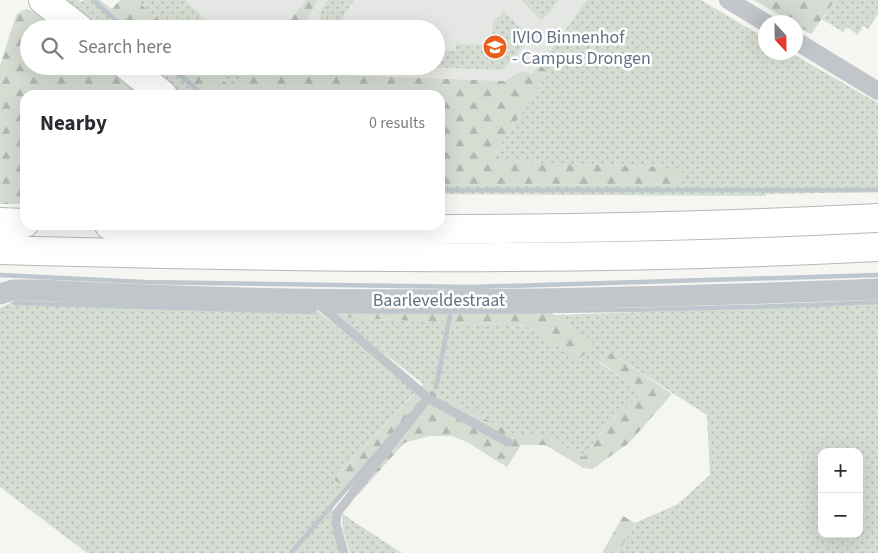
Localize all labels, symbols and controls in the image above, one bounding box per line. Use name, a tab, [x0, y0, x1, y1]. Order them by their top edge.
north arrow	[758, 15, 803, 60]
search box	[20, 20, 445, 75]
place label: IVIO Binnenhof - Campus Drongen	[512, 25, 651, 71]
icon: search	[38, 34, 66, 62]
text: Search here	[78, 34, 172, 61]
school or university icon: IVIO Binnenhof - Campus Drongen	[482, 34, 508, 60]
text: Nearby	[40, 108, 107, 138]
text: 0 results	[369, 112, 425, 134]
street label: Baarleveldestraat	[373, 288, 505, 313]
map controls	[818, 448, 863, 538]
button: +	[818, 448, 863, 493]
button: −	[818, 493, 863, 538]

